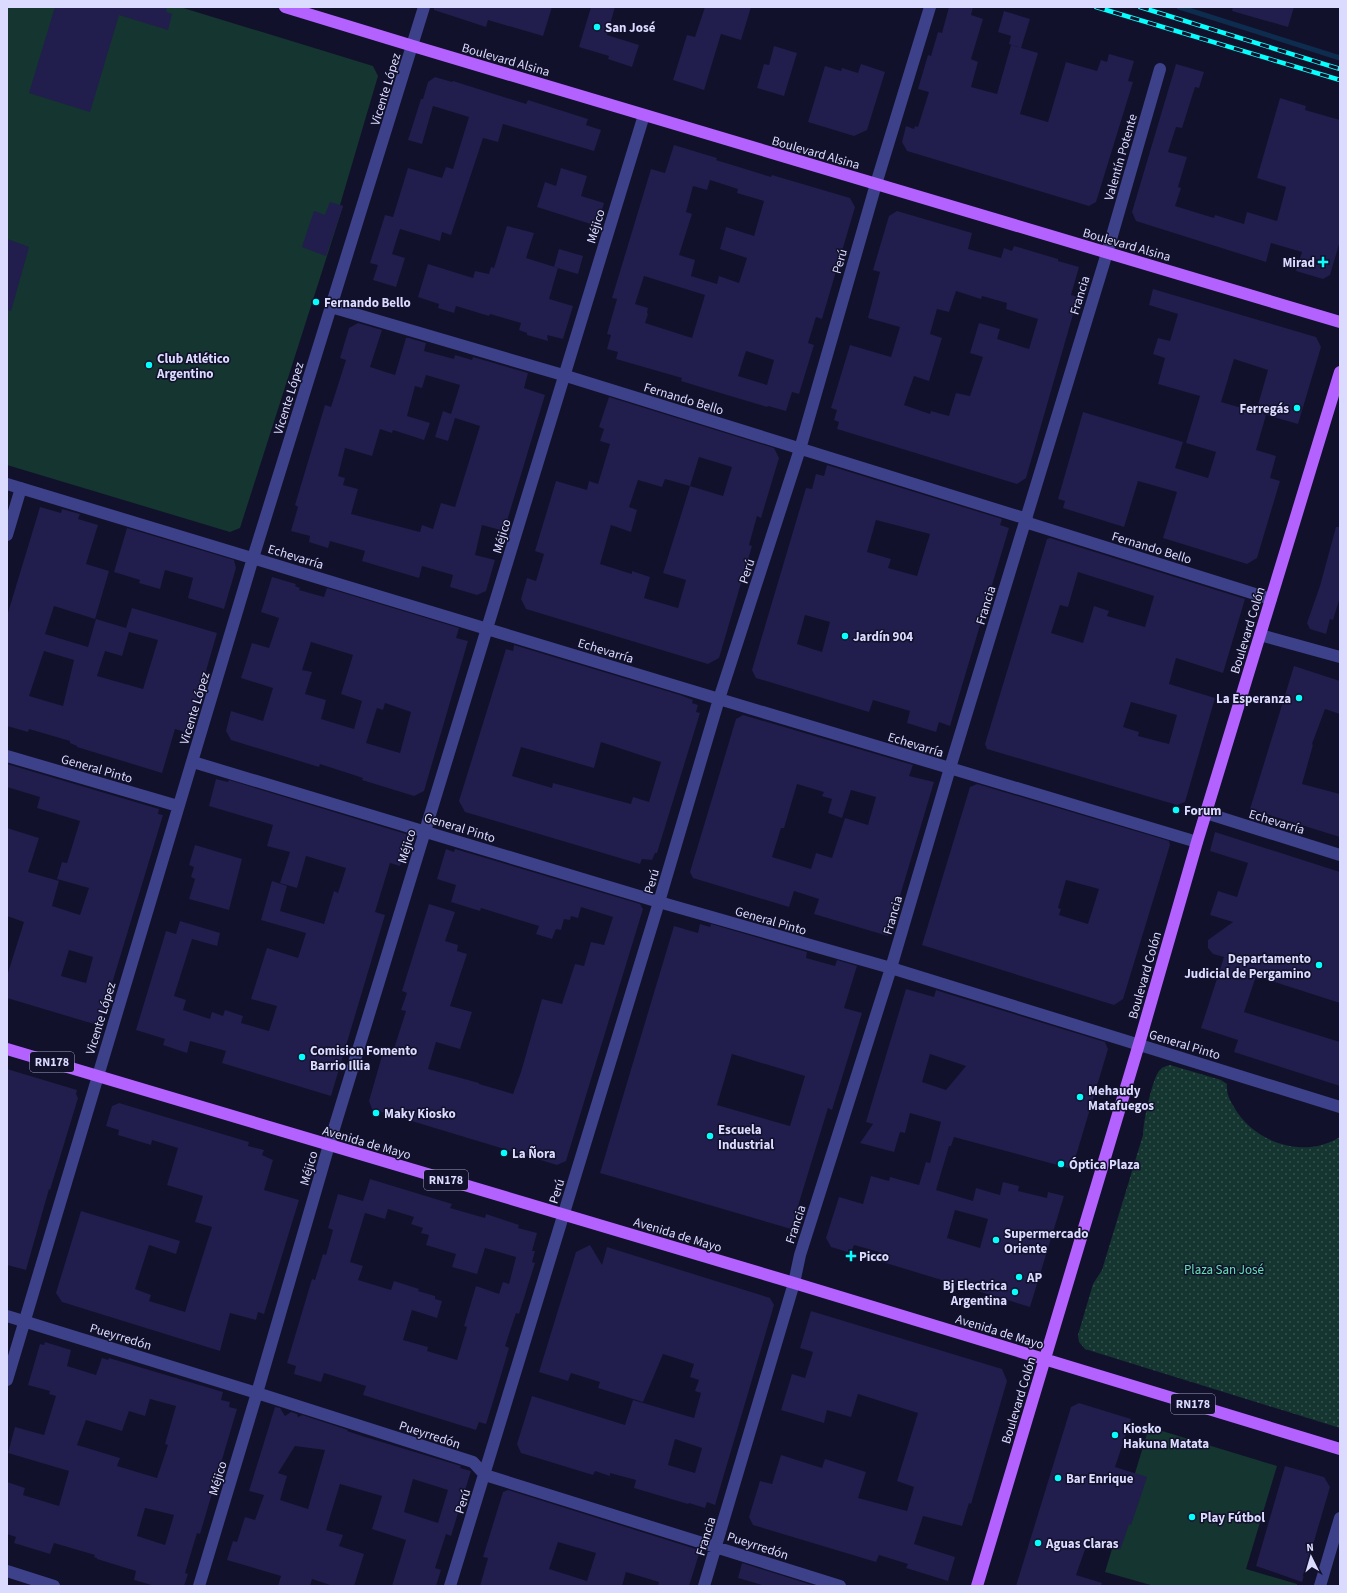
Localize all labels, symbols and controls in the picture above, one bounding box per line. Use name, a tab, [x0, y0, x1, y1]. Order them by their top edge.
place label: San José	[605, 19, 656, 37]
marker: San José	[592, 22, 602, 32]
street label: Boulevard Alsina	[460, 39, 552, 81]
street label: Vicente López	[366, 50, 406, 128]
street label: Valentín Potente	[1100, 112, 1142, 203]
street label: Boulevard Alsina	[770, 132, 862, 174]
street label: Méjico	[582, 207, 610, 246]
street label: Boulevard Alsina	[1081, 224, 1173, 266]
street label: Perú	[828, 247, 852, 276]
place label: Mirad	[1282, 254, 1315, 272]
marker: Mirad	[1318, 257, 1328, 267]
street label: Francia	[1066, 274, 1094, 317]
place label: Fernando Bello	[324, 294, 411, 312]
marker: Fernando Bello	[311, 297, 321, 307]
place label: Club Atlético Argentino	[156, 350, 230, 383]
street label: Vicente López	[269, 359, 309, 437]
marker: Club Atlético Argentino	[144, 360, 154, 370]
street label: Fernando Bello	[642, 378, 726, 420]
place label: Ferregás	[1240, 400, 1289, 418]
marker: Ferregás	[1292, 403, 1302, 413]
street label: Méjico	[488, 517, 516, 556]
street label: Fernando Bello	[1110, 527, 1194, 569]
street label: Echevarría	[266, 540, 326, 574]
street label: Perú	[735, 557, 759, 586]
street label: Francia	[972, 584, 1000, 627]
street label: Boulevard Colón	[1226, 585, 1270, 676]
place label: Jardín 904	[853, 628, 913, 646]
marker: Jardín 904	[840, 631, 850, 641]
street label: Echevarría	[576, 634, 636, 668]
street label: Vicente López	[175, 669, 215, 747]
place label: La Esperanza	[1216, 690, 1291, 708]
marker: La Esperanza	[1294, 693, 1304, 703]
street label: Echevarría	[886, 728, 946, 762]
street label: General Pinto	[59, 750, 135, 788]
place label: Forum	[1184, 802, 1222, 820]
marker: Forum	[1171, 805, 1181, 815]
street label: Echevarría	[1247, 805, 1307, 839]
street label: General Pinto	[422, 809, 498, 847]
street label: Méjico	[393, 827, 421, 866]
street label: Perú	[640, 867, 664, 896]
street label: Francia	[879, 894, 907, 937]
street label: General Pinto	[733, 902, 809, 940]
street label: Boulevard Colón	[1124, 929, 1166, 1021]
place label: Departamento Judicial de Pergamino	[1184, 950, 1311, 983]
marker: Departamento Judicial de Pergamino	[1314, 960, 1324, 970]
street label: Vicente López	[81, 979, 121, 1057]
street label: General Pinto	[1147, 1026, 1223, 1064]
place label: Comision Fomento Barrio Illia	[310, 1042, 417, 1075]
road number: RN178	[30, 1052, 74, 1072]
marker: Comision Fomento Barrio Illia	[297, 1052, 307, 1062]
place label: Mehaudy Matafuegos	[1088, 1082, 1154, 1115]
marker: Mehaudy Matafuegos	[1075, 1092, 1085, 1102]
place label: Maky Kiosko	[384, 1105, 456, 1123]
marker: Maky Kiosko	[371, 1108, 381, 1118]
place label: Escuela Industrial	[718, 1121, 774, 1154]
street label: Avenida de Mayo	[320, 1122, 413, 1164]
marker: Escuela Industrial	[705, 1131, 715, 1141]
place label: La Ñora	[512, 1145, 556, 1163]
marker: La Ñora	[499, 1148, 509, 1158]
street label: Méjico	[295, 1149, 322, 1188]
place label: Óptica Plaza	[1069, 1156, 1140, 1174]
marker: Óptica Plaza	[1056, 1159, 1066, 1169]
road number: RN178	[424, 1170, 468, 1190]
street label: Perú	[545, 1177, 569, 1206]
street label: Francia	[781, 1203, 811, 1246]
street label: Avenida de Mayo	[631, 1213, 724, 1257]
place label: Supermercado Oriente	[1004, 1225, 1088, 1258]
marker: Supermercado Oriente	[991, 1235, 1001, 1245]
place label: Picco	[859, 1248, 889, 1266]
marker: Picco	[846, 1251, 856, 1261]
park label: Plaza San José	[1184, 1261, 1264, 1279]
place label: AP	[1026, 1269, 1042, 1287]
marker: AP	[1014, 1272, 1024, 1282]
place label: Bj Electrica Argentina	[943, 1277, 1007, 1310]
marker: Bj Electrica Argentina	[1010, 1287, 1020, 1297]
street label: Avenida de Mayo	[953, 1310, 1046, 1354]
street label: Pueyrredón	[88, 1319, 154, 1355]
street label: Boulevard Colón	[997, 1355, 1041, 1446]
road number: RN178	[1171, 1394, 1215, 1414]
street label: Pueyrredón	[397, 1417, 463, 1453]
place label: Kiosko Hakuna Matata	[1123, 1420, 1209, 1453]
marker: Kiosko Hakuna Matata	[1110, 1430, 1120, 1440]
street label: Méjico	[204, 1459, 232, 1498]
place label: Bar Enrique	[1066, 1470, 1134, 1488]
marker: Bar Enrique	[1053, 1473, 1063, 1483]
street label: Perú	[451, 1487, 475, 1516]
place label: Play Fútbol	[1200, 1509, 1265, 1527]
marker: Play Fútbol	[1187, 1512, 1197, 1522]
street label: Francia	[692, 1515, 720, 1558]
street label: Pueyrredón	[725, 1528, 791, 1564]
place label: Aguas Claras	[1045, 1535, 1119, 1553]
north arrow	[1291, 1537, 1331, 1577]
marker: Aguas Claras	[1033, 1538, 1043, 1548]
text: N	[1306, 1540, 1314, 1555]

